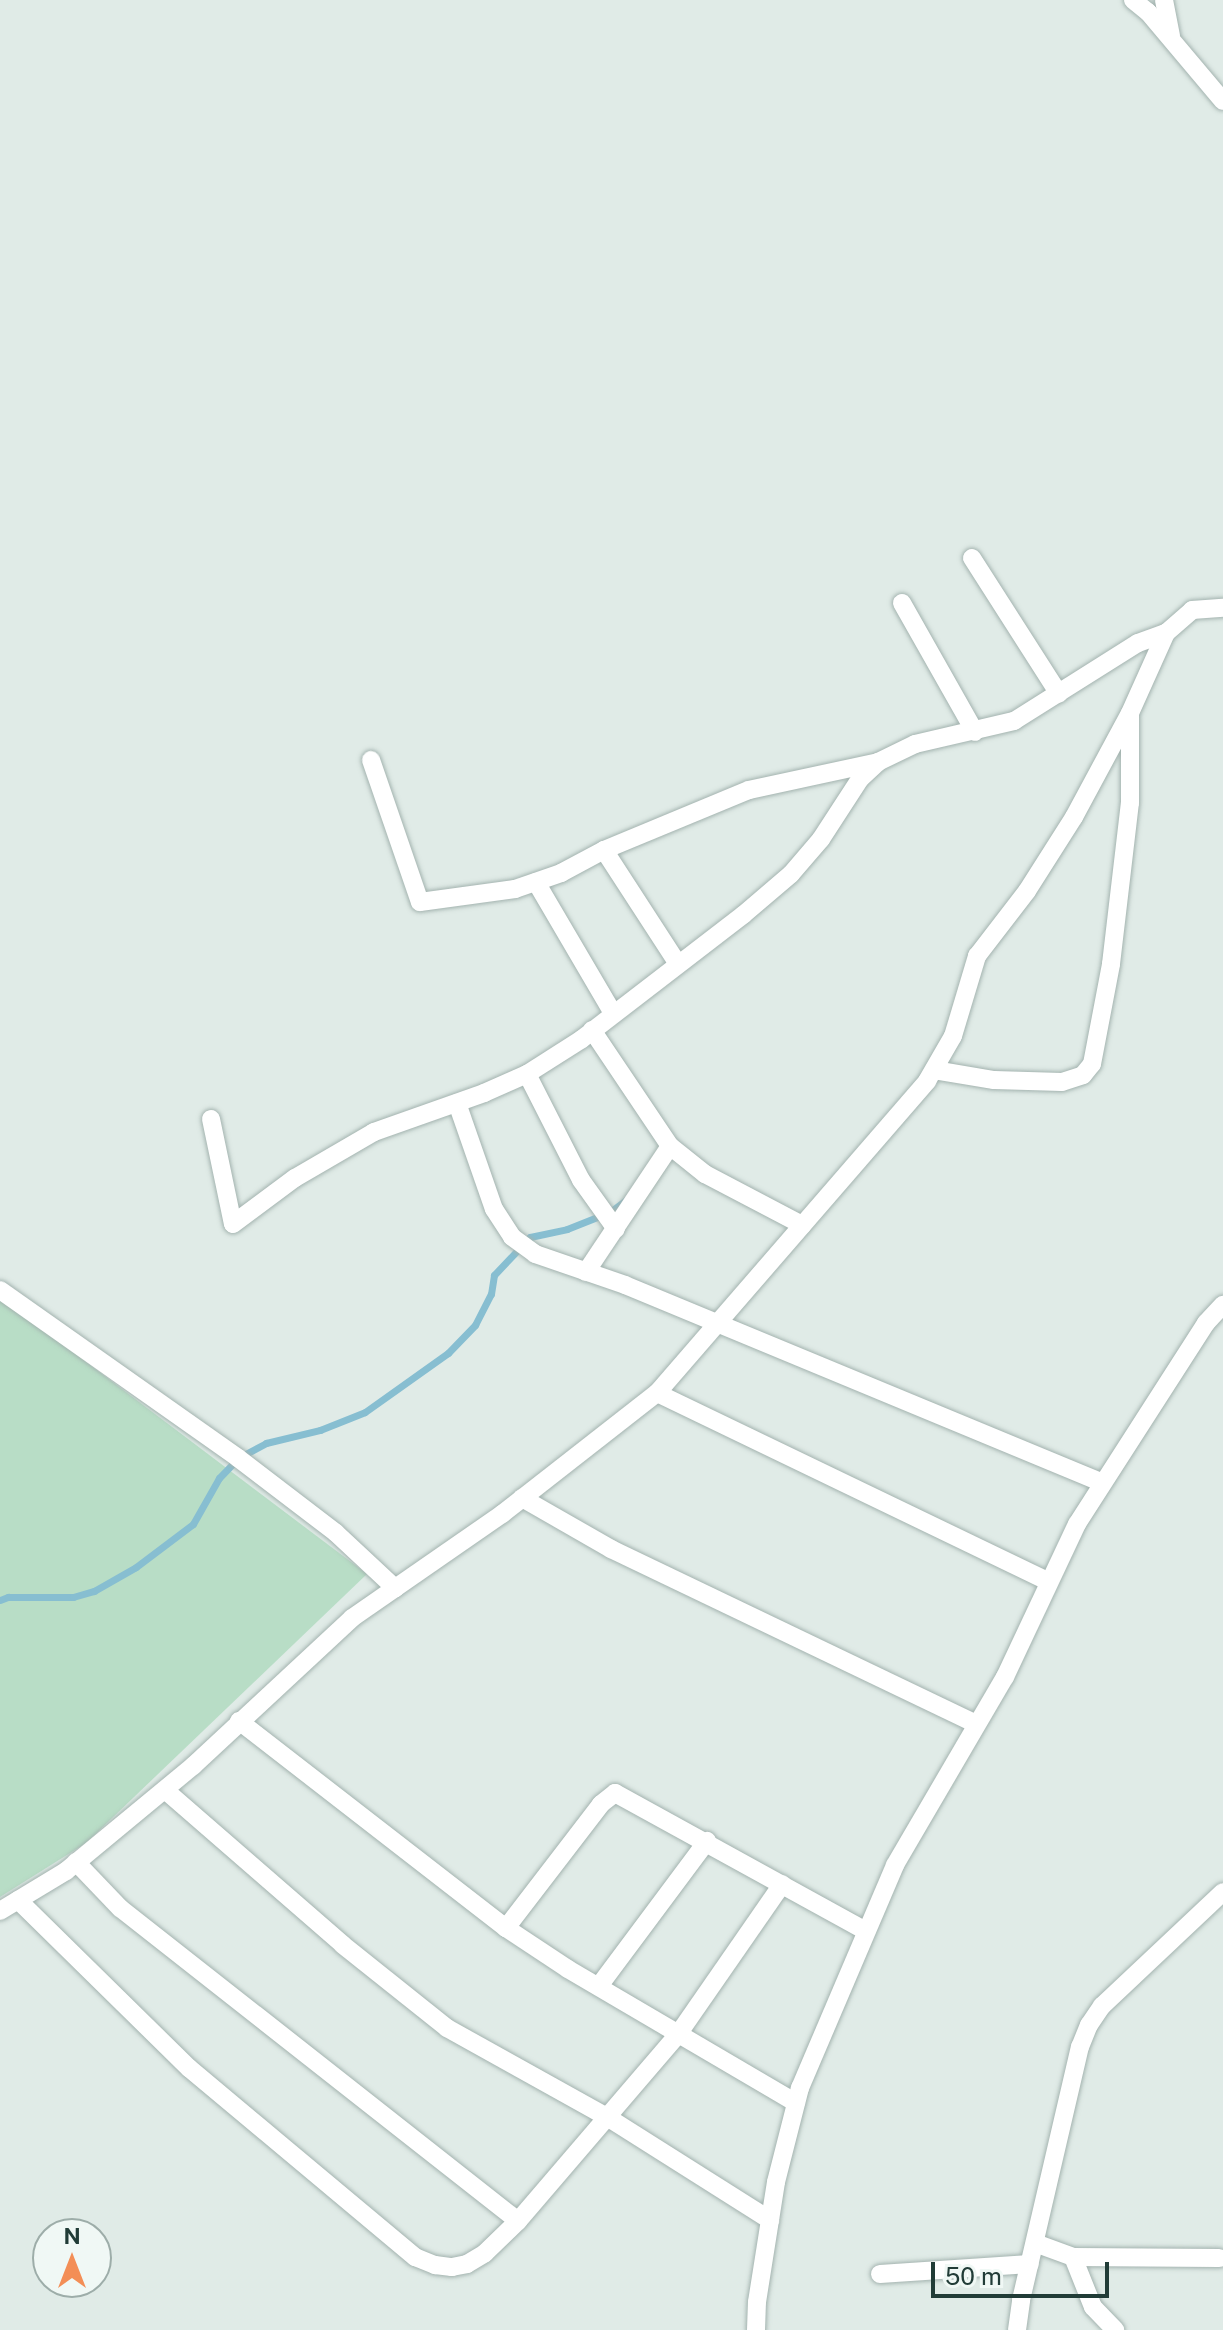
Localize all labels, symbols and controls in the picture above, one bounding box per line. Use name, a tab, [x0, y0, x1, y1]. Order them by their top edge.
north arrow	[32, 2218, 112, 2298]
text: N	[63, 2223, 81, 2249]
scale bar	[935, 2246, 1113, 2296]
text: 50 m	[945, 2262, 1002, 2290]

